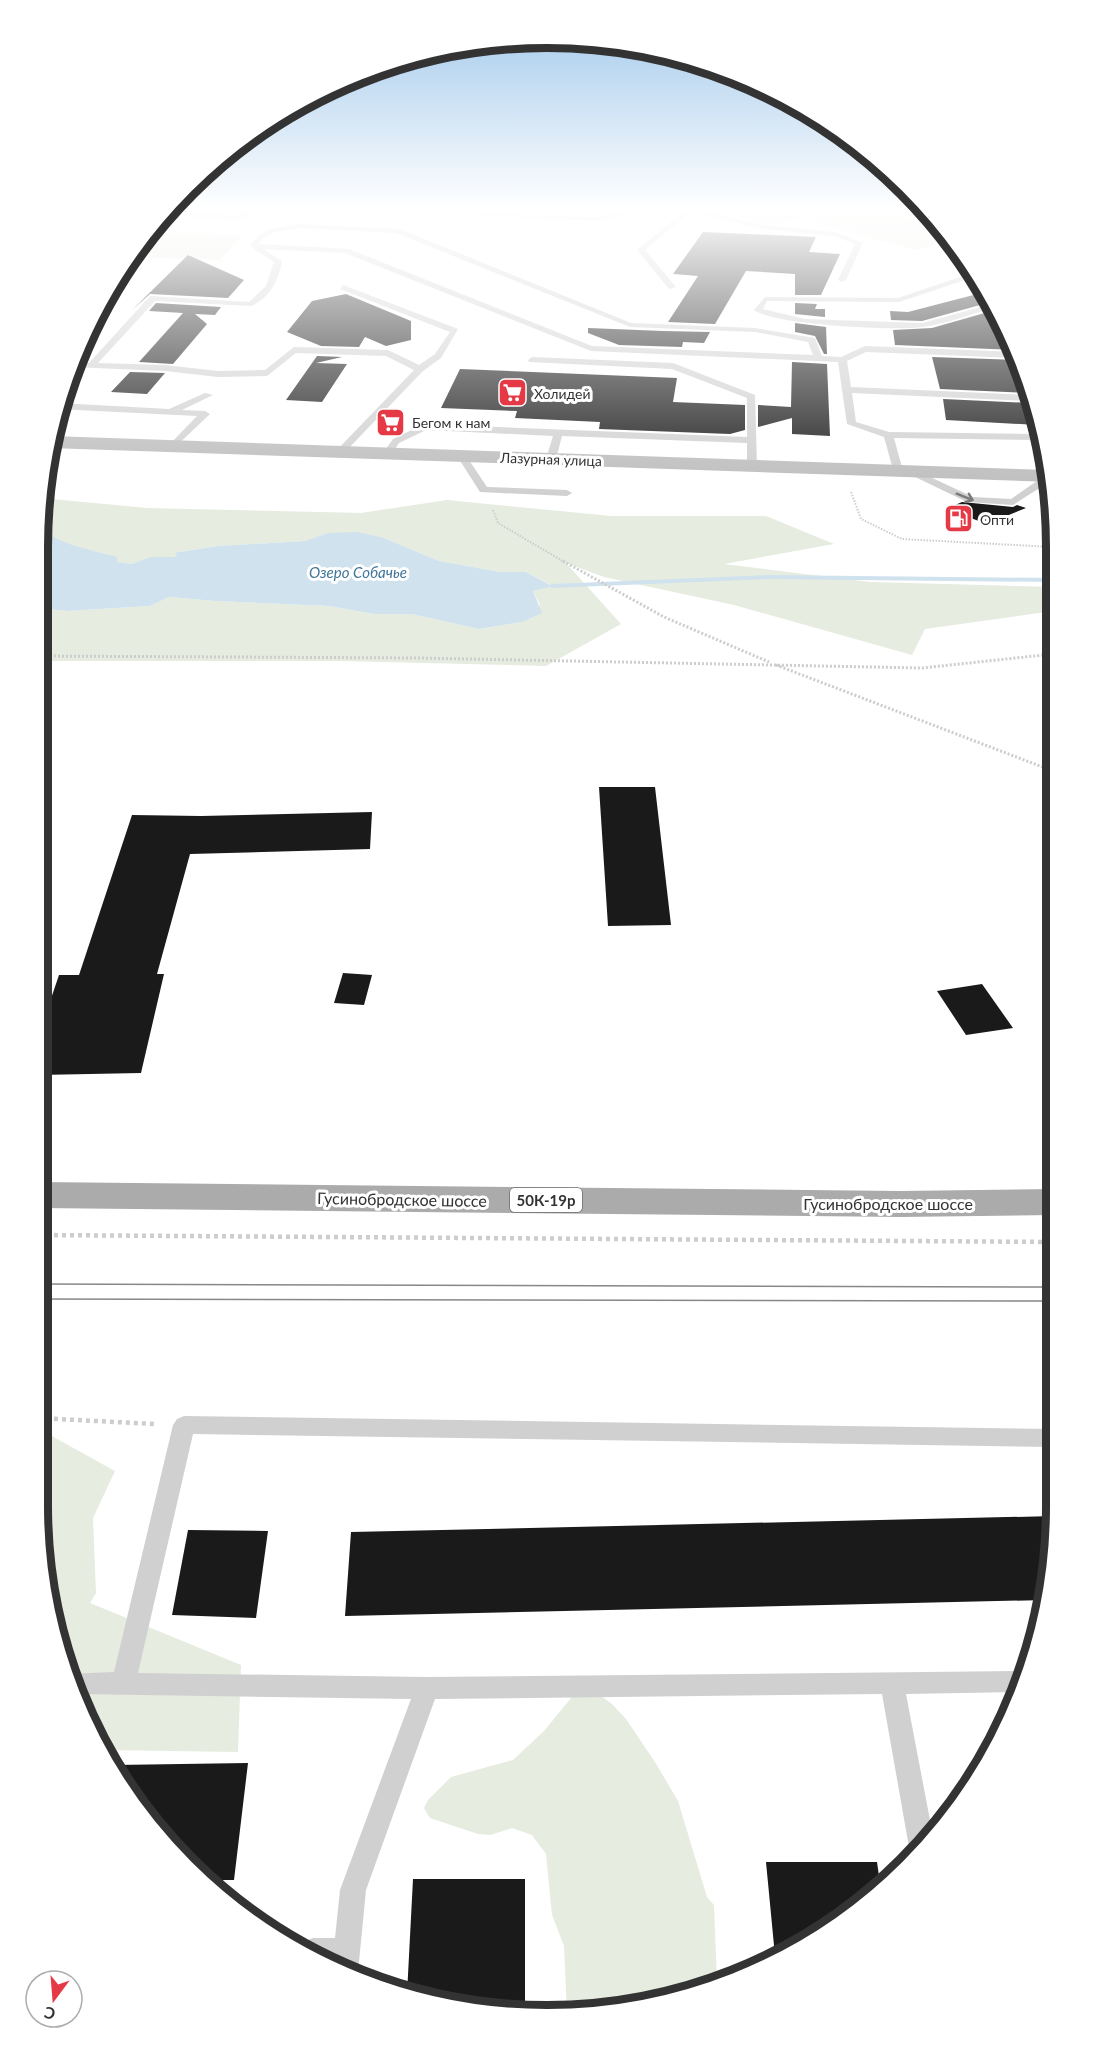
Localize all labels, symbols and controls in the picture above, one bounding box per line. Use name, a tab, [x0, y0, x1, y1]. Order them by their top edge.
supermarket icon: Холидей	[497, 377, 529, 409]
place label: Холидей	[534, 385, 591, 402]
supermarket icon: Бегом к нам	[375, 406, 407, 438]
place label: Бегом к нам	[412, 414, 490, 431]
street label: Лазурная улица	[499, 449, 602, 469]
one-way arrow	[956, 492, 974, 503]
fuel station icon: Опти	[943, 503, 975, 535]
place label: Опти	[980, 511, 1014, 528]
water label: Озеро Собачье	[309, 563, 407, 581]
street label: Гусинобродское шоссе	[317, 1188, 487, 1210]
road number: 50К-19р	[510, 1188, 582, 1212]
street label: Гусинобродское шоссе	[803, 1194, 973, 1213]
north arrow	[24, 1969, 84, 2029]
text: С	[42, 2003, 57, 2024]

